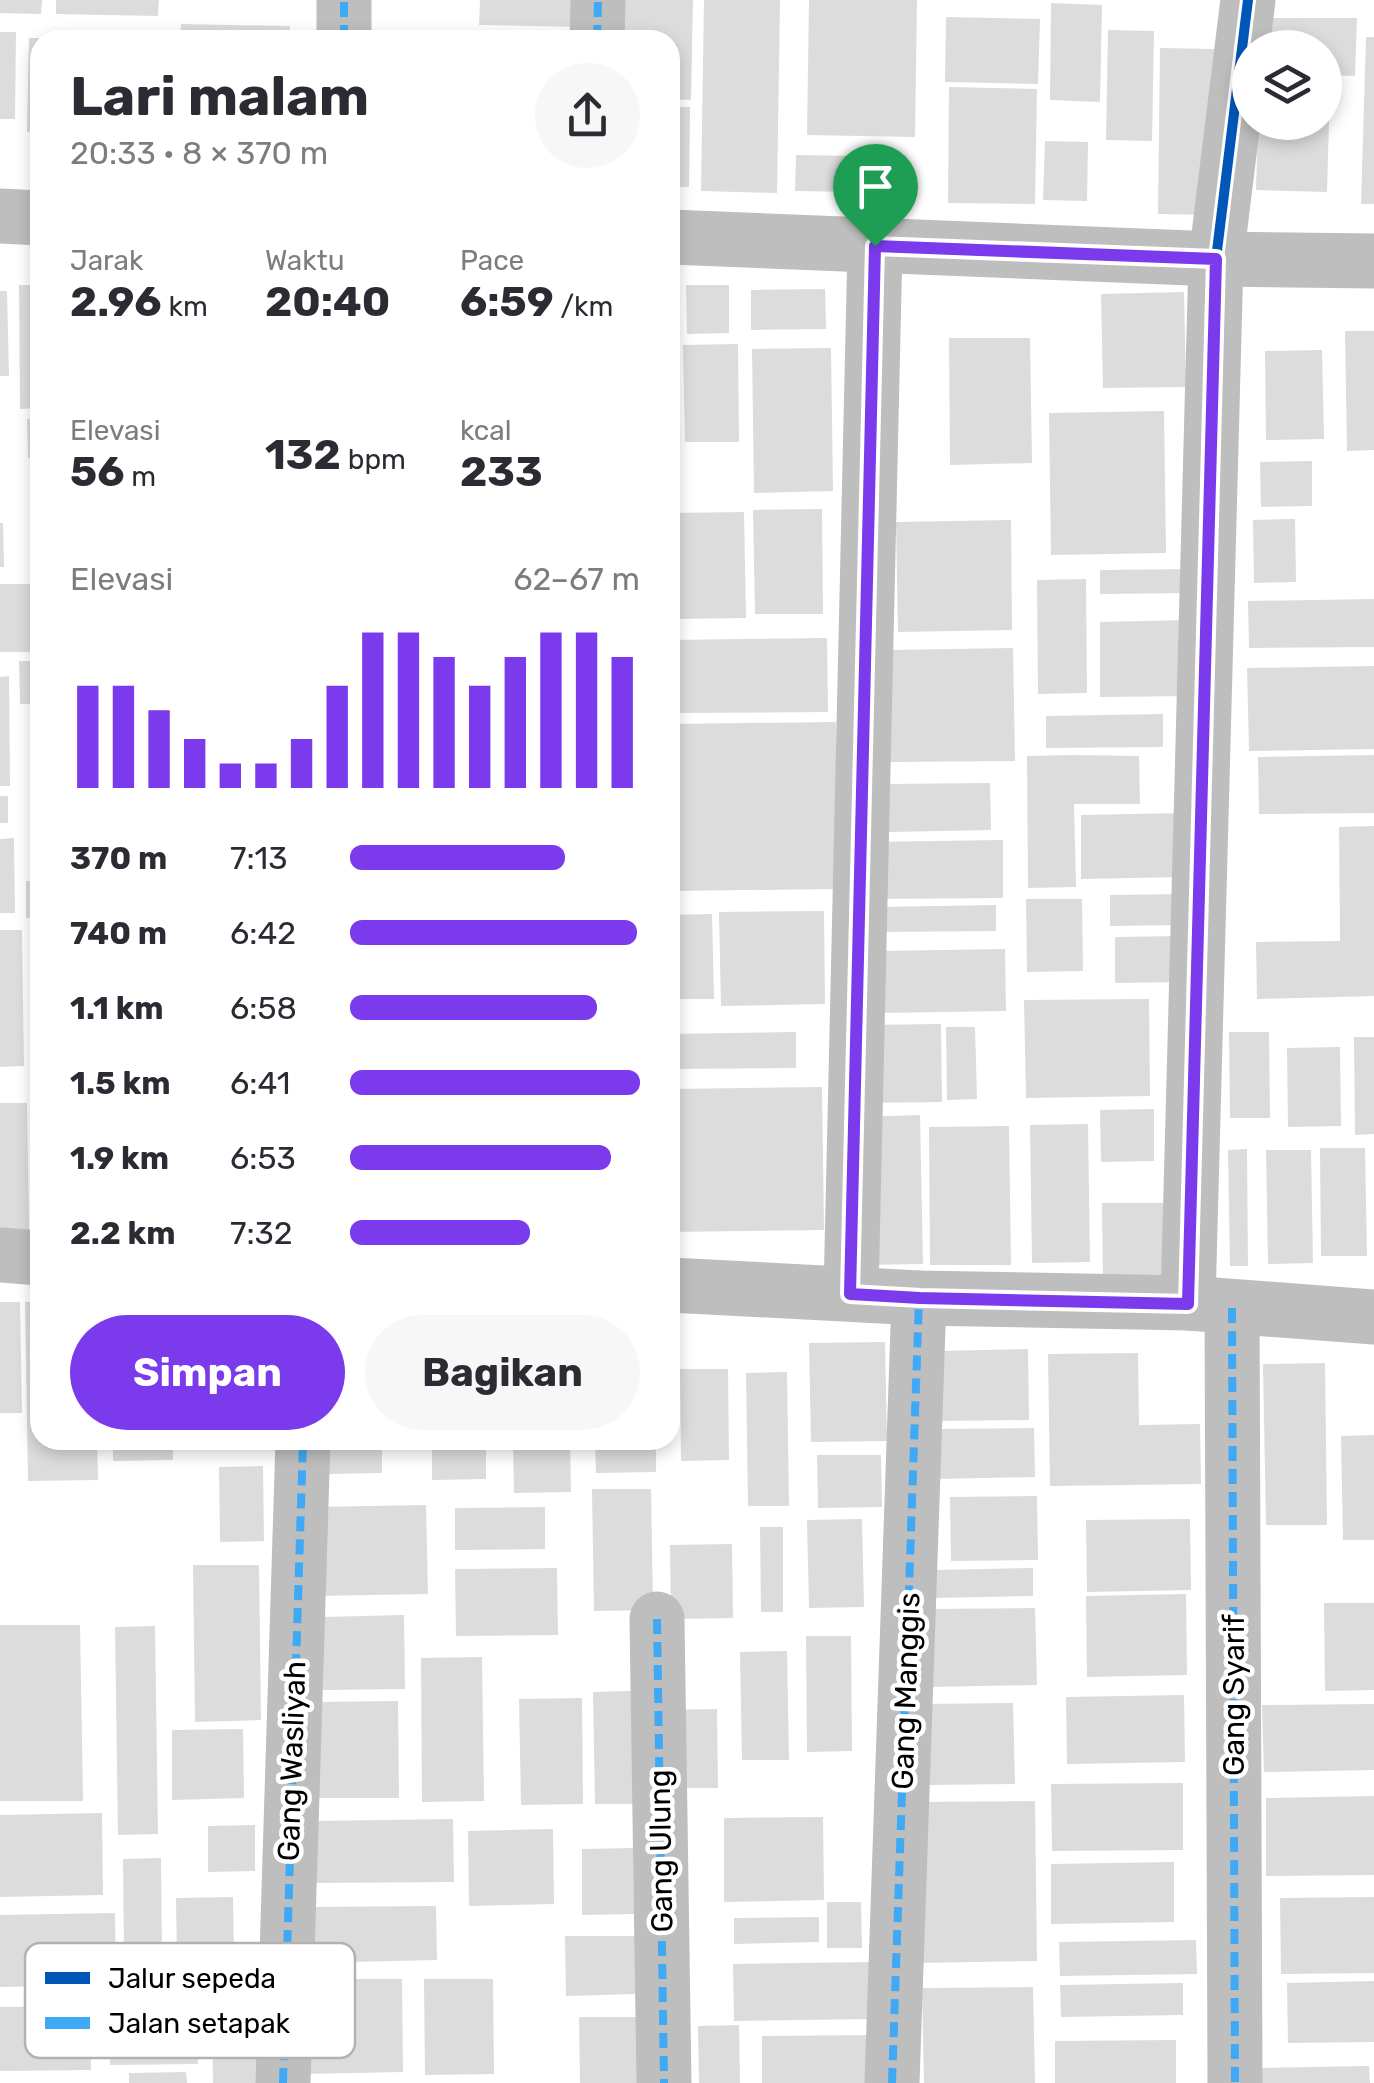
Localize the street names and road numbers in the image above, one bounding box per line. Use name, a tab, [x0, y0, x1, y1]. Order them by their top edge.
street label: Gang Manggis	[885, 1592, 927, 1790]
street label: Gang Syarif	[1216, 1614, 1252, 1776]
street label: Gang Wasliyah	[271, 1660, 313, 1862]
street label: Gang Ulung	[642, 1769, 680, 1933]

